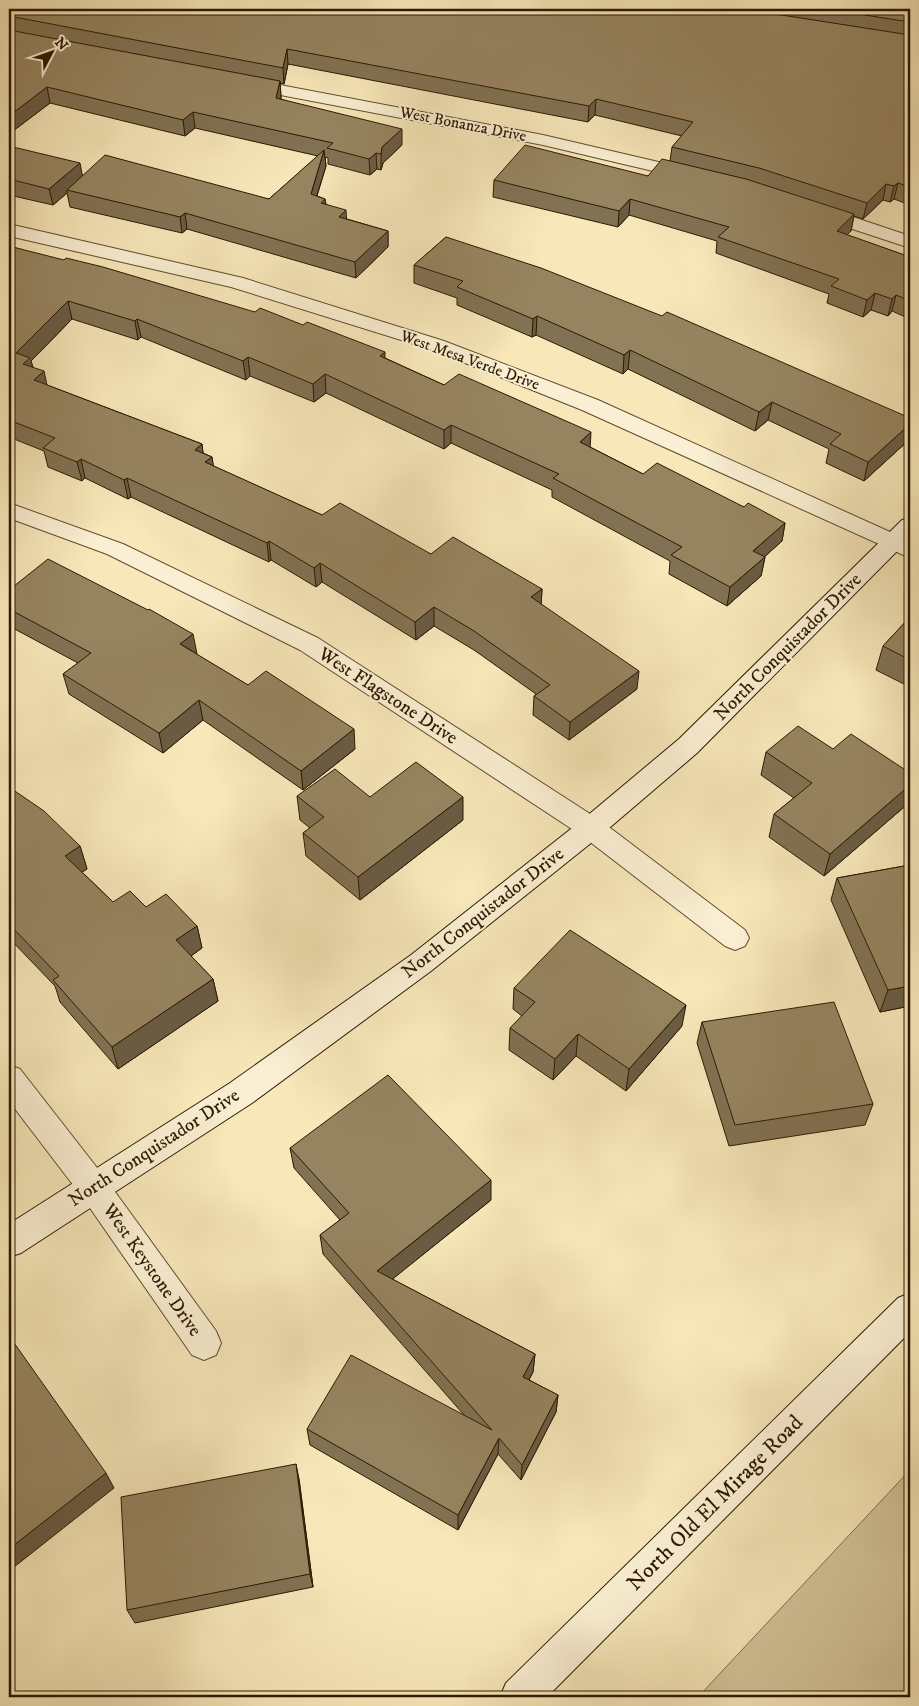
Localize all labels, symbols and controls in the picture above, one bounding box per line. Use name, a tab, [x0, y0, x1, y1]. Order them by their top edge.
north arrow	[28, 28, 78, 78]
text: N	[50, 34, 72, 55]
street label: West Bonanza Drive	[397, 102, 528, 146]
street label: West Mesa Verde Drive	[397, 325, 543, 395]
street label: North Conquistador Drive	[709, 568, 867, 726]
street label: West Flagstone Drive	[313, 642, 462, 750]
street label: North Conquistador Drive	[397, 842, 569, 984]
street label: North Conquistador Drive	[64, 1084, 245, 1213]
street label: West Keystone Drive	[97, 1198, 206, 1341]
street label: North Old El Mirage Road	[621, 1409, 809, 1597]

